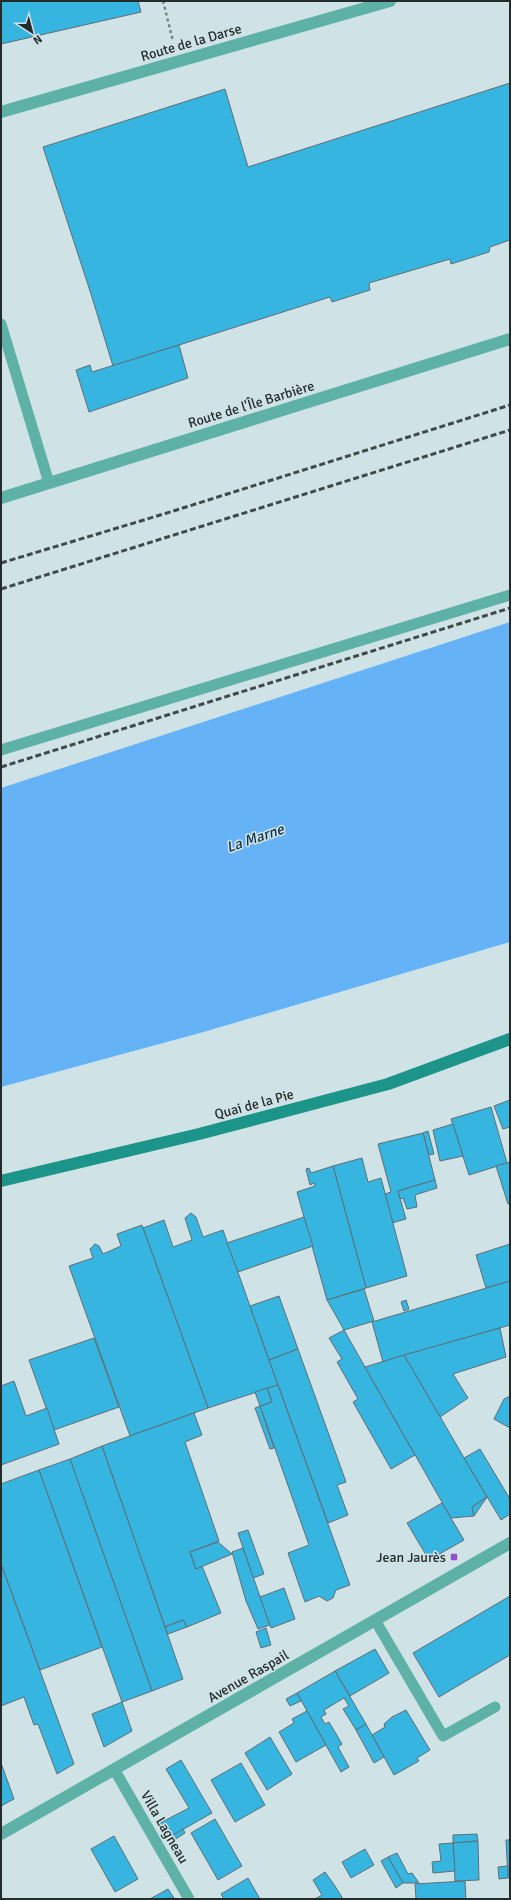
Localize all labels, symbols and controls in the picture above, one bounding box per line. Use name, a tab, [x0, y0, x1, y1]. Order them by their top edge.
north arrow	[12, 12, 52, 52]
street label: Route de la Darse	[139, 20, 244, 65]
text: N	[31, 32, 45, 47]
street label: Route de l'Île Barbière	[186, 377, 316, 432]
water label: La Marne	[224, 819, 287, 856]
street label: Quai de la Pie	[213, 1086, 296, 1123]
place label: Jean Jaurès	[376, 1549, 446, 1566]
marker: Jean Jaurès	[449, 1552, 459, 1562]
street label: Avenue Raspail	[205, 1646, 292, 1707]
street label: Villa Lagneau	[137, 1788, 192, 1867]

